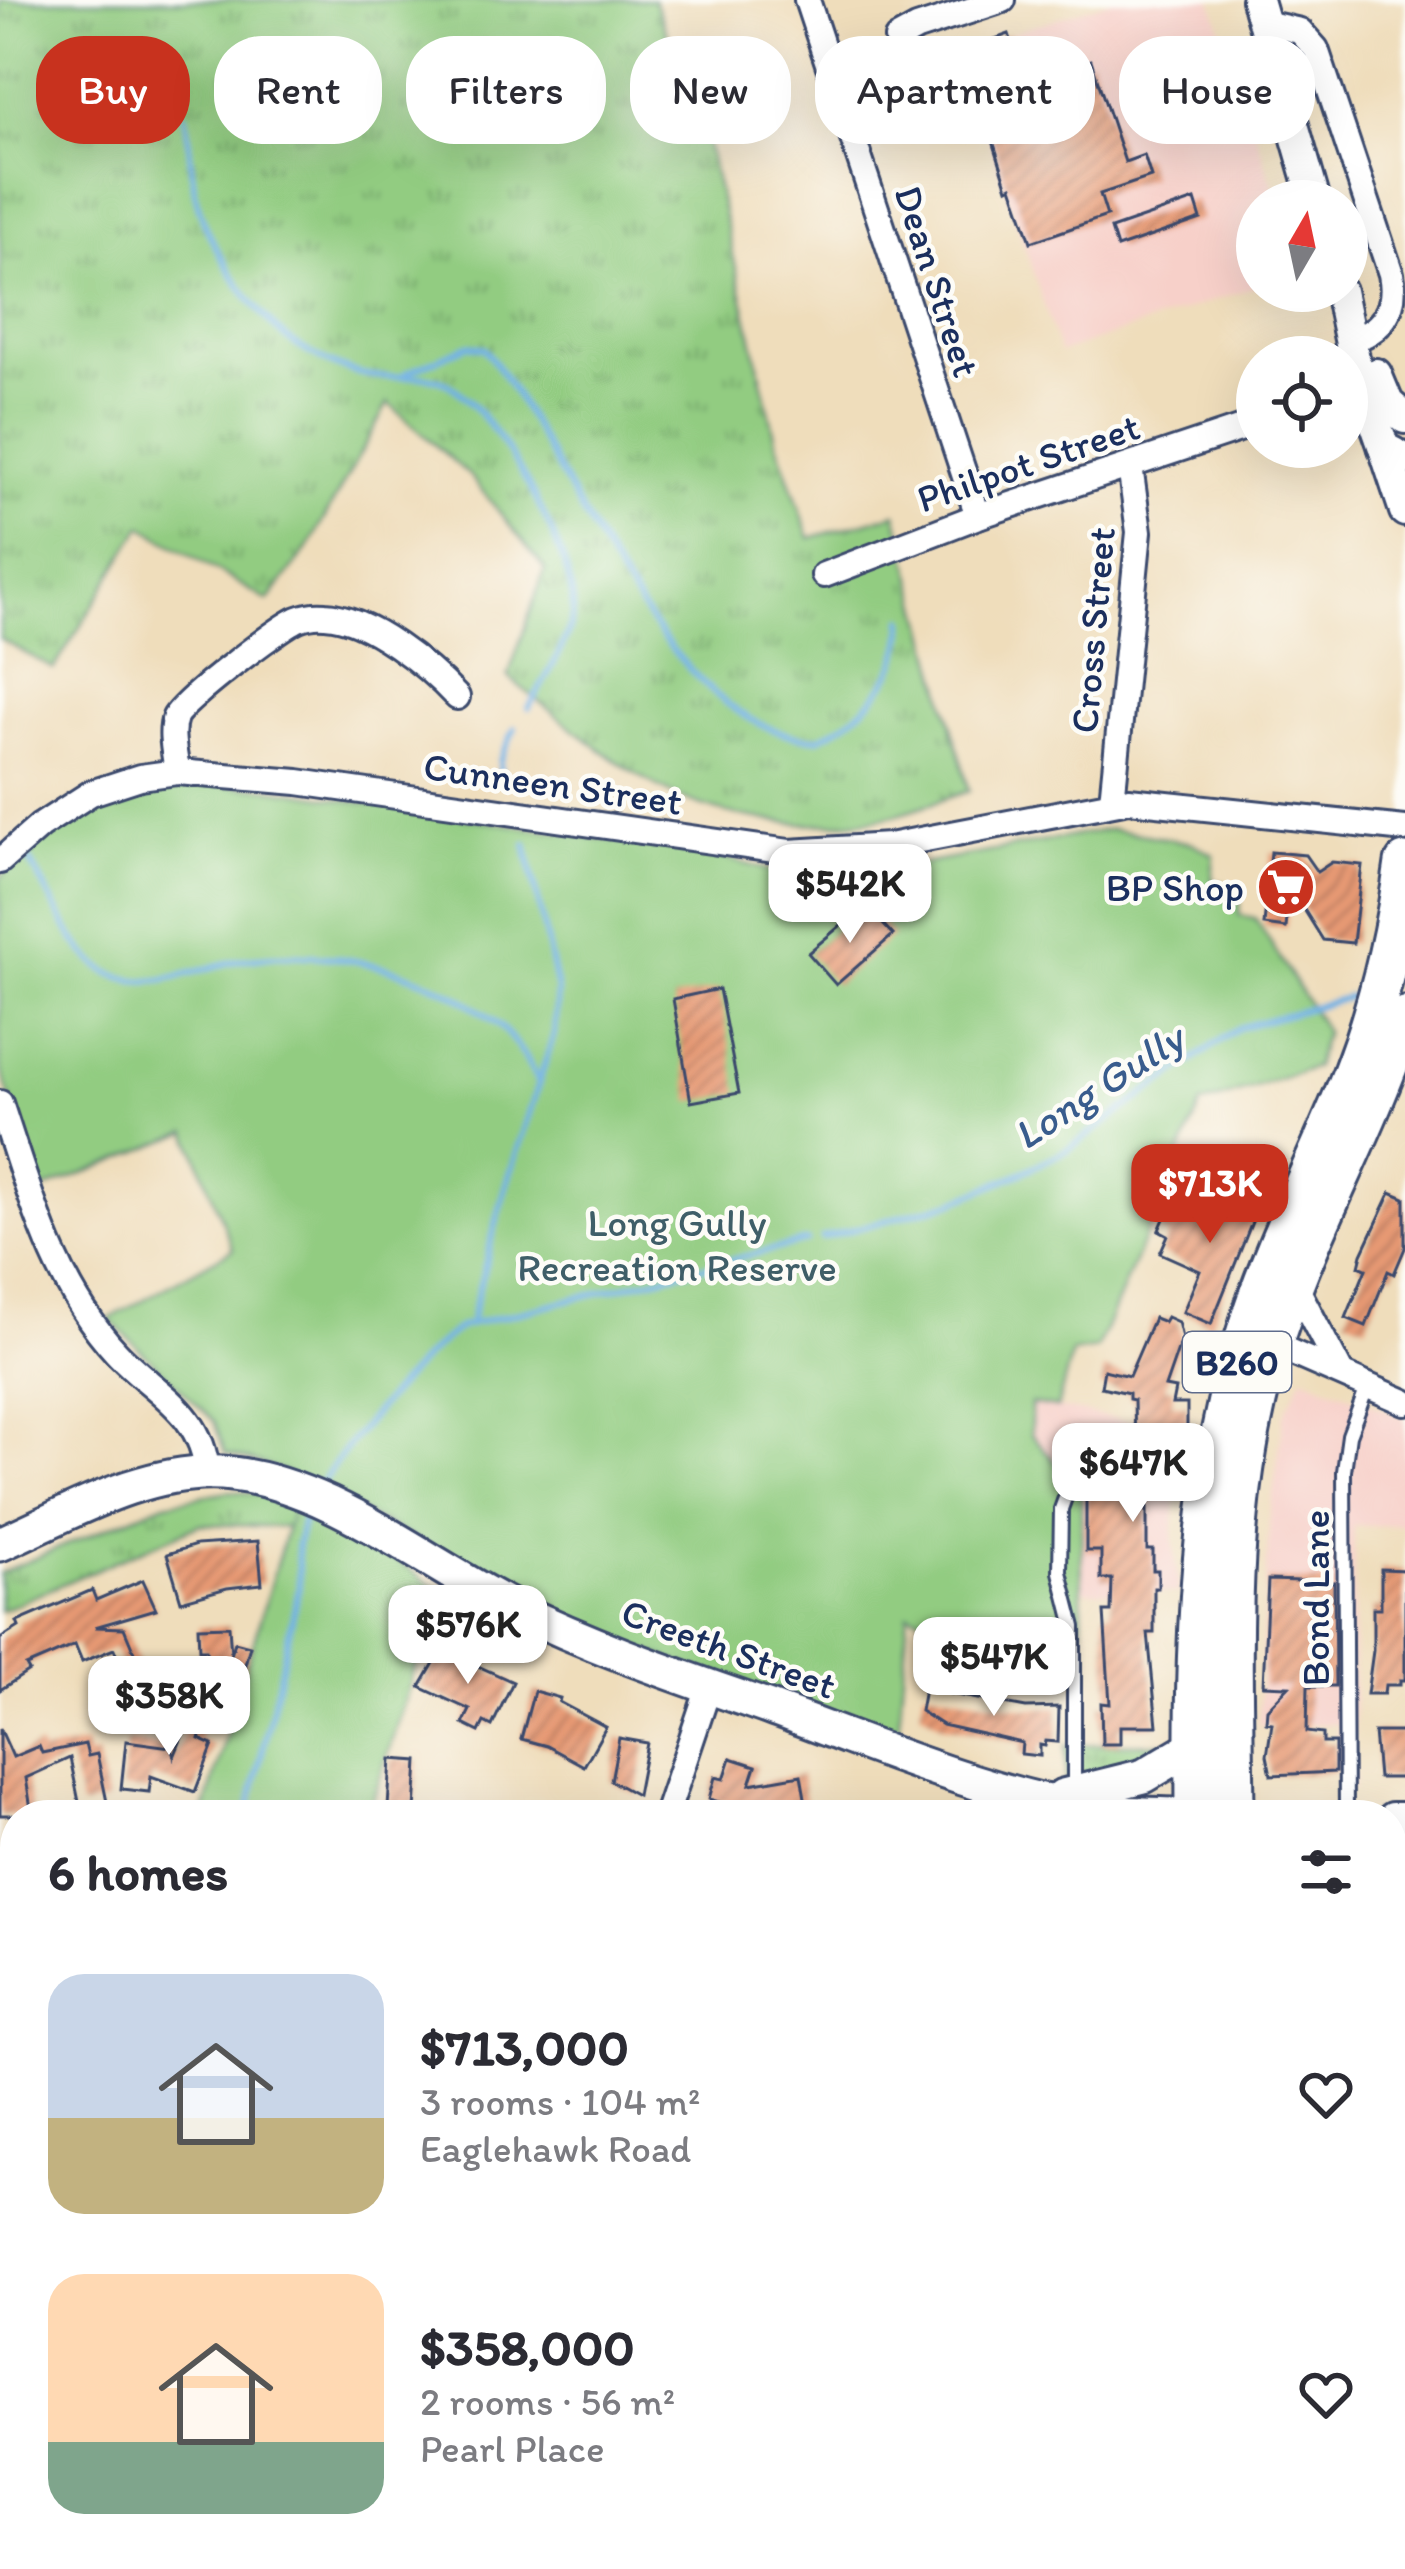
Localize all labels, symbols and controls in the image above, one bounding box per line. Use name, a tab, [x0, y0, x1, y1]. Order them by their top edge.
chip: Buy	[36, 36, 190, 144]
chip: Rent	[214, 36, 382, 144]
chip: Filters	[406, 36, 606, 144]
chip: New	[630, 36, 791, 144]
chip: Apartment	[815, 36, 1095, 144]
chip: House	[1119, 36, 1315, 144]
street label: Dean Street	[885, 180, 991, 383]
north arrow	[1236, 180, 1368, 312]
map controls	[1236, 180, 1368, 468]
button: locate	[1236, 336, 1368, 468]
street label: Philpot Street	[911, 402, 1146, 522]
street label: Cross Street	[1060, 525, 1125, 735]
street label: Cunneen Street	[421, 742, 685, 825]
pin: $542K	[766, 844, 934, 946]
supermarket icon: BP Shop	[1255, 856, 1317, 918]
text: $542K	[795, 859, 905, 906]
place label: BP Shop	[1106, 864, 1244, 911]
water label: Long Gully	[1004, 1010, 1197, 1160]
pin: $713K	[1126, 1144, 1294, 1246]
text: $713K	[1158, 1159, 1262, 1206]
park label: Long Gully Recreation Reserve	[517, 1199, 837, 1291]
road number: B260	[1183, 1332, 1291, 1392]
pin: $647K	[1049, 1423, 1217, 1525]
text: $647K	[1079, 1438, 1187, 1485]
street label: Bond Lane	[1292, 1510, 1339, 1686]
pin: $576K	[384, 1585, 552, 1687]
street label: Creeth Street	[615, 1588, 842, 1709]
text: $576K	[415, 1600, 521, 1647]
pin: $547K	[910, 1617, 1078, 1719]
text: $547K	[940, 1632, 1048, 1679]
pin: $358K	[85, 1656, 253, 1758]
text: $358K	[115, 1671, 223, 1718]
icon: filters	[1293, 1839, 1359, 1905]
text: 6 homes	[48, 1842, 228, 1903]
text: $713,000	[420, 2017, 629, 2078]
icon: home	[144, 2022, 288, 2166]
icon: heart	[1293, 2061, 1359, 2127]
text: 3 rooms · 104 m²	[420, 2078, 700, 2125]
text: Eaglehawk Road	[420, 2125, 691, 2172]
text: $358,000	[420, 2317, 635, 2378]
icon: home	[144, 2322, 288, 2466]
icon: heart	[1293, 2361, 1359, 2427]
text: 2 rooms · 56 m²	[420, 2378, 675, 2425]
text: Pearl Place	[420, 2425, 605, 2472]

